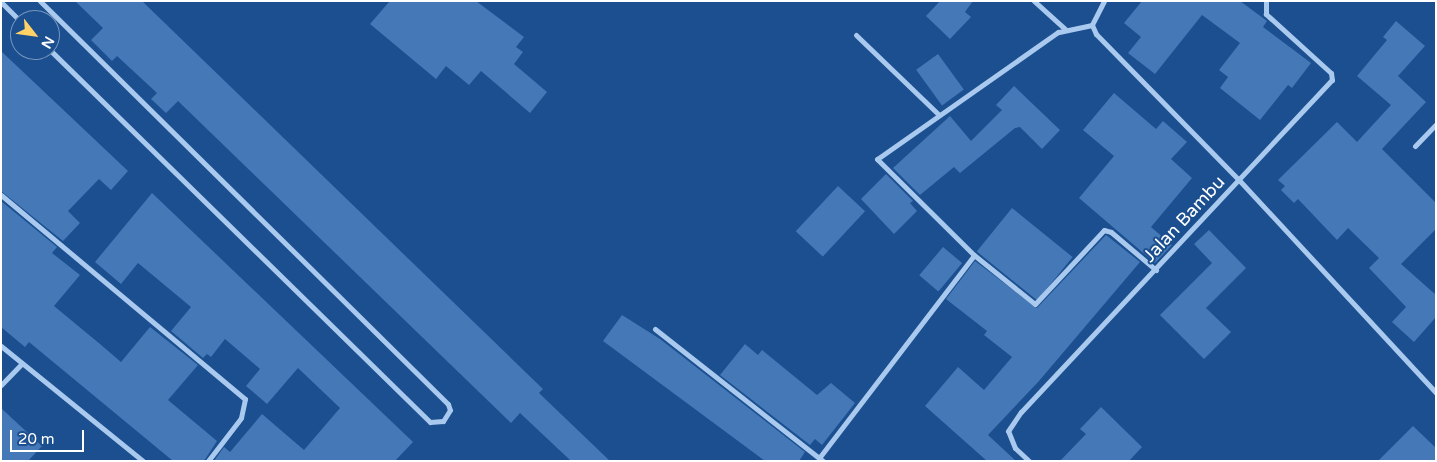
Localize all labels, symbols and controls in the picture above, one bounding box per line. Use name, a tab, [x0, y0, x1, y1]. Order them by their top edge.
north arrow	[10, 10, 60, 60]
text: N	[37, 33, 58, 51]
street label: Jalan Bambu	[1139, 171, 1229, 267]
scale bar	[12, 420, 86, 452]
text: 20 m	[18, 430, 55, 448]

